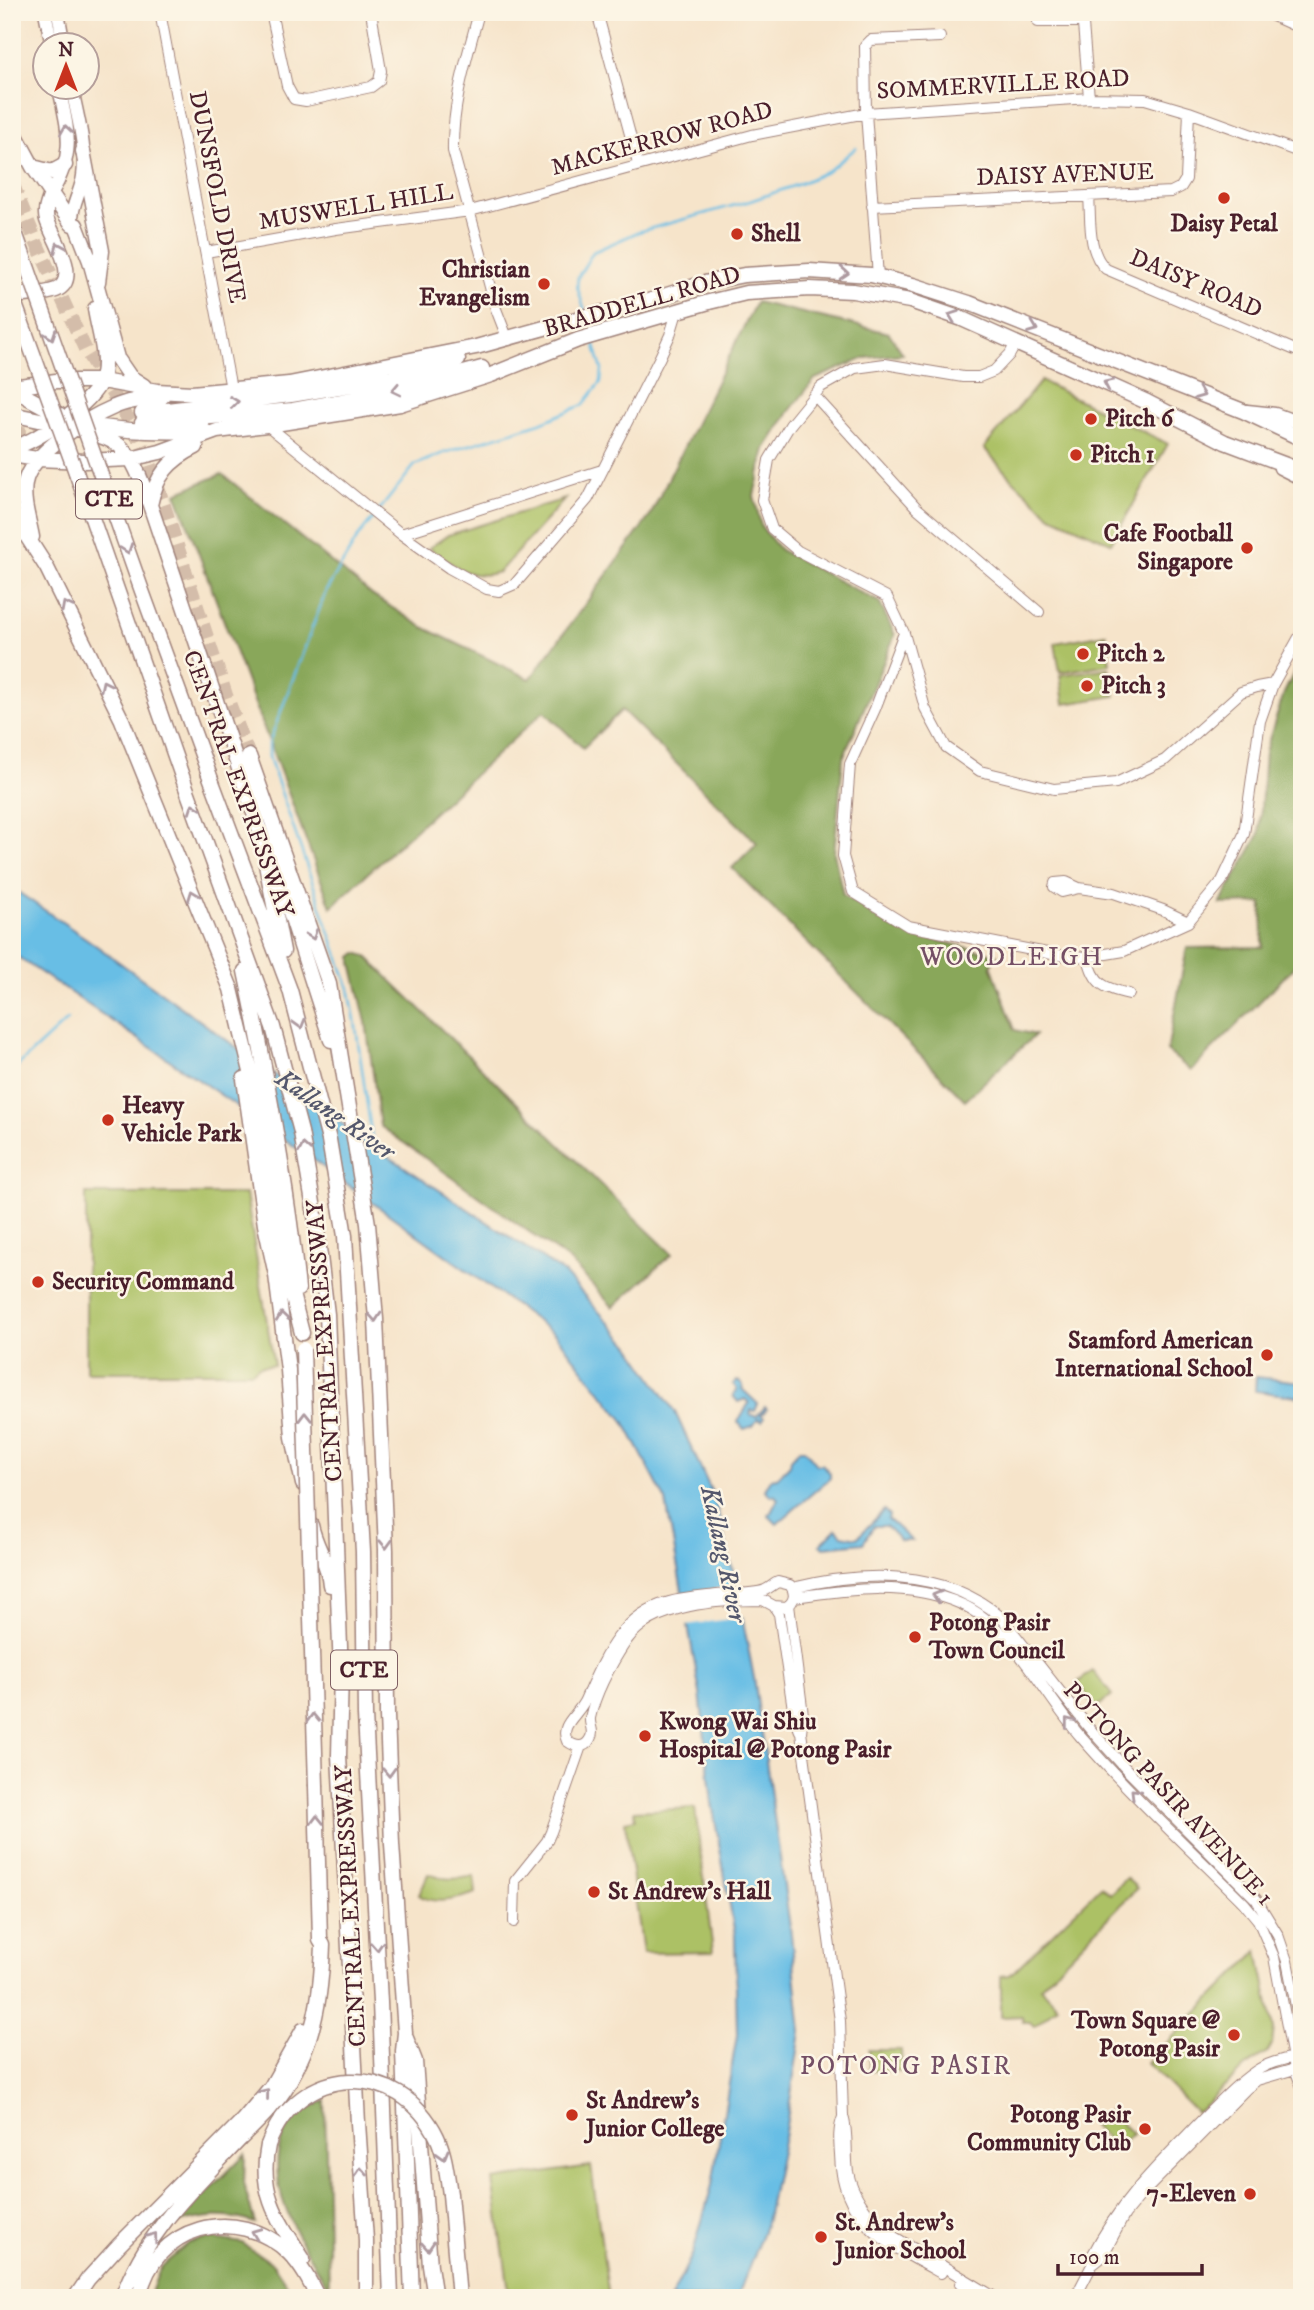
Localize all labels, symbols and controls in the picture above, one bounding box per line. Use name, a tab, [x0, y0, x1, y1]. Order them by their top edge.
north arrow	[32, 32, 102, 102]
text: N	[58, 39, 74, 62]
street label: SOMMERVILLE ROAD	[876, 63, 1130, 107]
street label: DUNSFOLD DRIVE	[182, 88, 252, 306]
street label: MACKERROW ROAD	[548, 95, 776, 183]
one-way arrow	[59, 124, 74, 136]
street label: DAISY AVENUE	[976, 157, 1154, 193]
street label: MUSWELL HILL	[257, 177, 455, 237]
marker: Daisy Petal	[1216, 190, 1232, 206]
place label: Daisy Petal	[1170, 209, 1279, 239]
place label: Shell	[751, 219, 801, 249]
marker: Shell	[729, 226, 745, 242]
one-way arrow	[53, 242, 67, 255]
street label: DAISY ROAD	[1125, 243, 1267, 325]
place label: Christian Evangelism	[419, 255, 530, 313]
street label: BRADDELL ROAD	[540, 259, 744, 345]
one-way arrow	[838, 265, 849, 280]
marker: Christian Evangelism	[536, 276, 552, 292]
one-way arrow	[948, 310, 960, 324]
one-way arrow	[1026, 319, 1038, 333]
one-way arrow	[43, 328, 57, 340]
one-way arrow	[1103, 378, 1115, 392]
one-way arrow	[390, 382, 402, 397]
one-way arrow	[1194, 386, 1206, 400]
one-way arrow	[228, 395, 240, 410]
place label: Pitch 6	[1105, 404, 1175, 434]
marker: Pitch 6	[1083, 411, 1099, 427]
place label: Pitch 1	[1090, 440, 1155, 470]
marker: Pitch 1	[1068, 447, 1084, 463]
road number: CTE	[76, 480, 142, 519]
place label: Cafe Football Singapore	[1103, 519, 1234, 577]
marker: Cafe Football Singapore	[1239, 540, 1255, 556]
one-way arrow	[119, 543, 133, 555]
one-way arrow	[60, 601, 74, 613]
place label: Pitch 2	[1097, 639, 1166, 669]
street label: CENTRAL EXPRESSWAY	[176, 646, 301, 923]
marker: Pitch 2	[1075, 646, 1091, 662]
place label: Pitch 3	[1101, 671, 1166, 701]
marker: Pitch 3	[1079, 678, 1095, 694]
one-way arrow	[100, 680, 114, 692]
one-way arrow	[188, 803, 202, 815]
one-way arrow	[188, 890, 202, 902]
one-way arrow	[304, 929, 318, 941]
district label: WOODLEIGH	[919, 941, 1104, 974]
one-way arrow	[292, 1018, 306, 1030]
water label: Kallang River	[268, 1061, 403, 1169]
place label: Heavy Vehicle Park	[121, 1091, 243, 1149]
marker: Heavy Vehicle Park	[100, 1112, 116, 1128]
one-way arrow	[297, 1142, 312, 1154]
street label: CENTRAL EXPRESSWAY	[300, 1198, 350, 1483]
place label: Security Command	[52, 1267, 235, 1297]
marker: Security Command	[30, 1274, 46, 1290]
one-way arrow	[274, 1311, 289, 1323]
one-way arrow	[367, 1312, 382, 1323]
place label: Stamford American International School	[1055, 1326, 1254, 1384]
marker: Stamford American International School	[1259, 1347, 1275, 1363]
one-way arrow	[297, 1411, 313, 1422]
water label: Kallang River	[692, 1482, 754, 1627]
one-way arrow	[378, 1539, 393, 1550]
one-way arrow	[931, 1590, 943, 1604]
place label: Potong Pasir Town Council	[928, 1608, 1065, 1666]
marker: Potong Pasir Town Council	[907, 1629, 923, 1645]
road number: CTE	[331, 1651, 397, 1690]
street label: POTONG PASIR AVENUE 1	[1056, 1676, 1280, 1912]
place label: Kwong Wai Shiu Hospital @ Potong Pasir	[659, 1707, 892, 1765]
one-way arrow	[306, 1712, 321, 1723]
one-way arrow	[1064, 1717, 1077, 1730]
marker: Kwong Wai Shiu Hospital @ Potong Pasir	[637, 1728, 653, 1744]
street label: CENTRAL EXPRESSWAY	[329, 1763, 373, 2048]
one-way arrow	[382, 1766, 397, 1777]
one-way arrow	[1131, 1789, 1143, 1801]
one-way arrow	[309, 1815, 324, 1826]
place label: St Andrew’s Hall	[608, 1877, 772, 1907]
marker: St Andrew’s Hall	[586, 1884, 602, 1900]
one-way arrow	[369, 1941, 384, 1952]
place label: Town Square @ Potong Pasir	[1070, 2006, 1221, 2064]
marker: Town Square @ Potong Pasir	[1226, 2027, 1242, 2043]
district label: POTONG PASIR	[800, 2050, 1012, 2083]
place label: St Andrew's Junior College	[583, 2086, 725, 2144]
one-way arrow	[257, 2089, 269, 2102]
place label: Potong Pasir Community Club	[967, 2100, 1132, 2158]
marker: St Andrew's Junior College	[564, 2107, 580, 2123]
marker: Potong Pasir Community Club	[1137, 2121, 1153, 2137]
one-way arrow	[434, 2149, 449, 2161]
one-way arrow	[354, 2166, 369, 2177]
place label: 7-Eleven	[1147, 2179, 1236, 2209]
marker: 7-Eleven	[1242, 2186, 1258, 2202]
place label: St. Andrew's Junior School	[832, 2208, 967, 2266]
one-way arrow	[250, 2228, 262, 2242]
marker: St. Andrew's Junior School	[813, 2229, 829, 2245]
one-way arrow	[144, 2233, 157, 2245]
scale bar	[1058, 2233, 1202, 2277]
one-way arrow	[421, 2241, 436, 2252]
text: 100 m	[1069, 2245, 1120, 2271]

